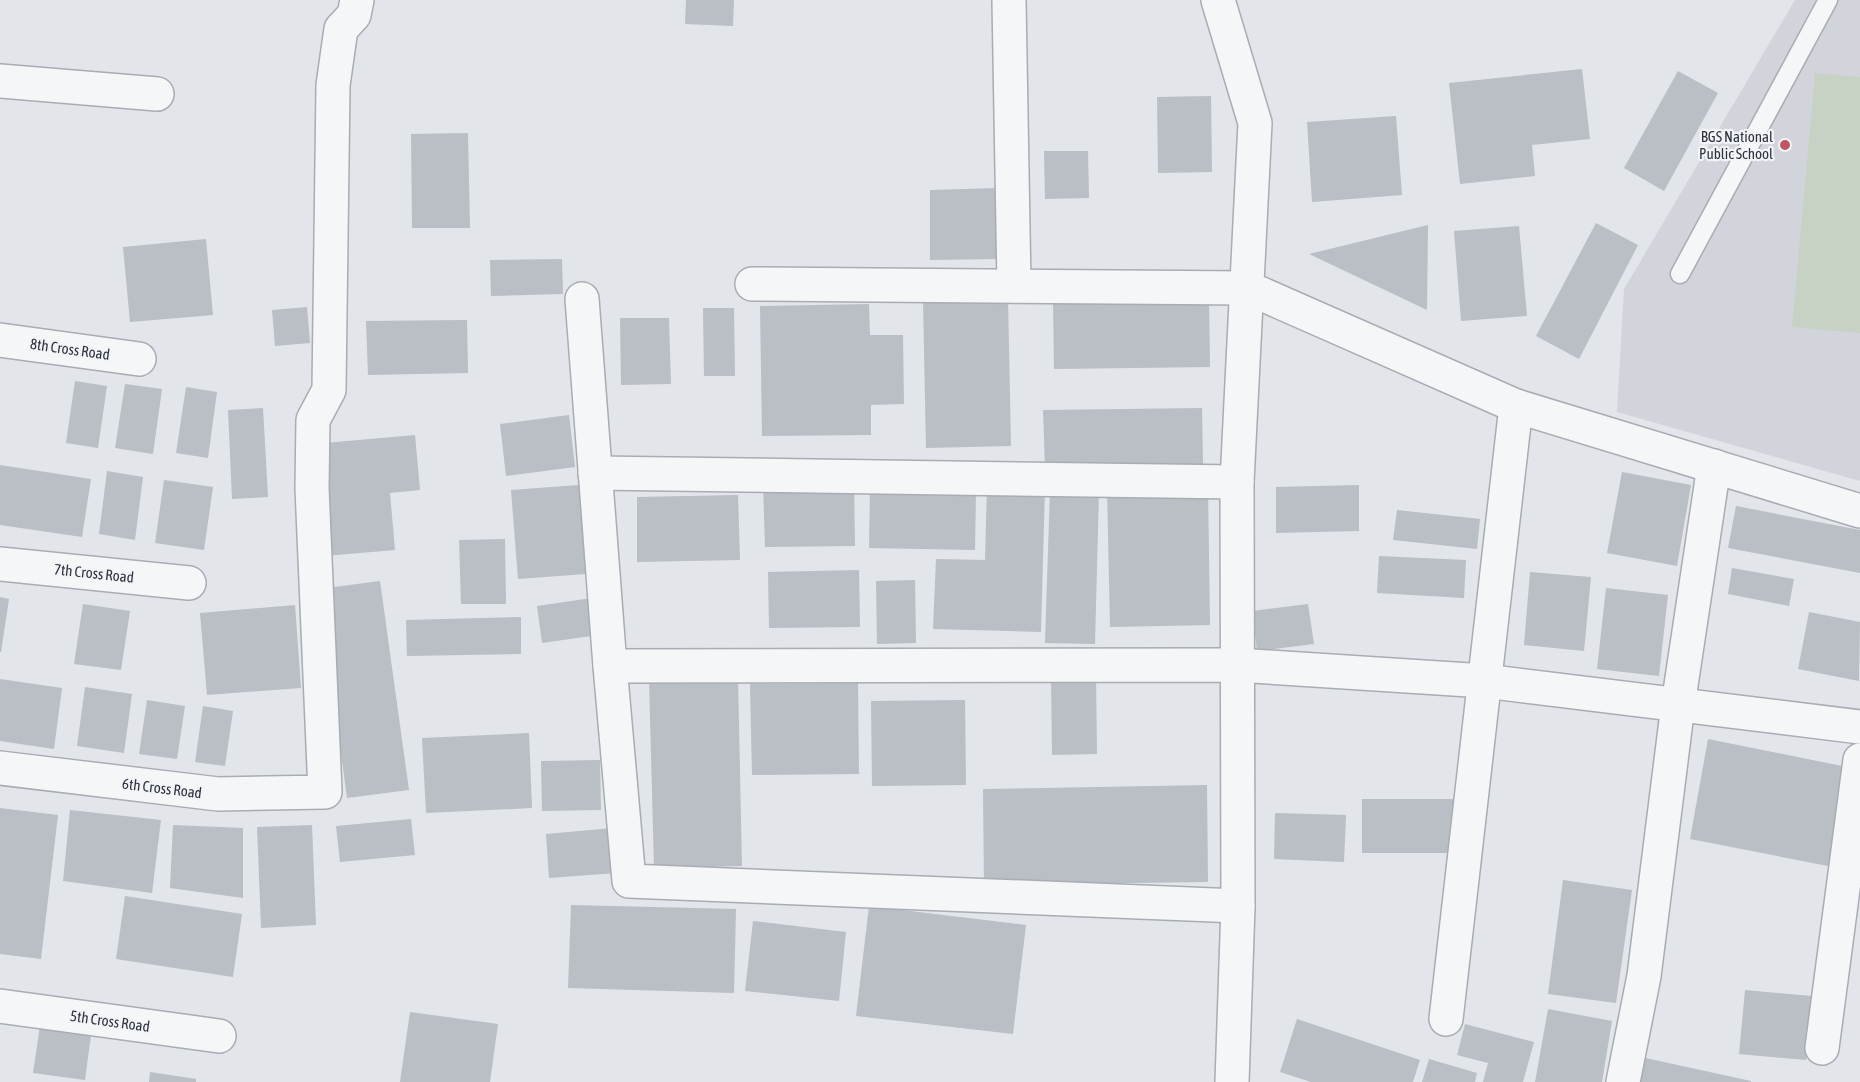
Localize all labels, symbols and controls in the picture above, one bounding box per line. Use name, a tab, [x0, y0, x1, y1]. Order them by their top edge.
place label: BGS National Public School	[1699, 128, 1773, 162]
marker: BGS National Public School	[1778, 138, 1792, 152]
street label: 8th Cross Road	[29, 335, 111, 363]
street label: 7th Cross Road	[53, 560, 135, 586]
street label: 6th Cross Road	[121, 775, 203, 801]
street label: 5th Cross Road	[69, 1007, 151, 1035]

